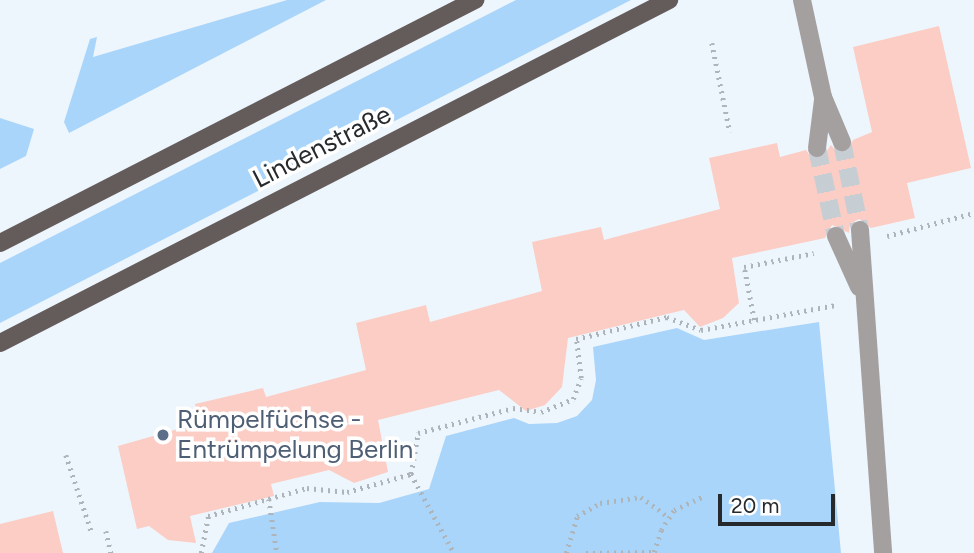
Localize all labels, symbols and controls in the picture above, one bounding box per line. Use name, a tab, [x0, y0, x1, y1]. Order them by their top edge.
street label: Lindenstraße	[248, 99, 396, 195]
place label: Rümpelfüchse - Entrümpelung Berlin	[177, 404, 413, 466]
marker: Rümpelfüchse - Entrümpelung Berlin	[155, 427, 171, 443]
scale bar	[722, 480, 839, 524]
text: 20 m	[731, 493, 779, 518]

